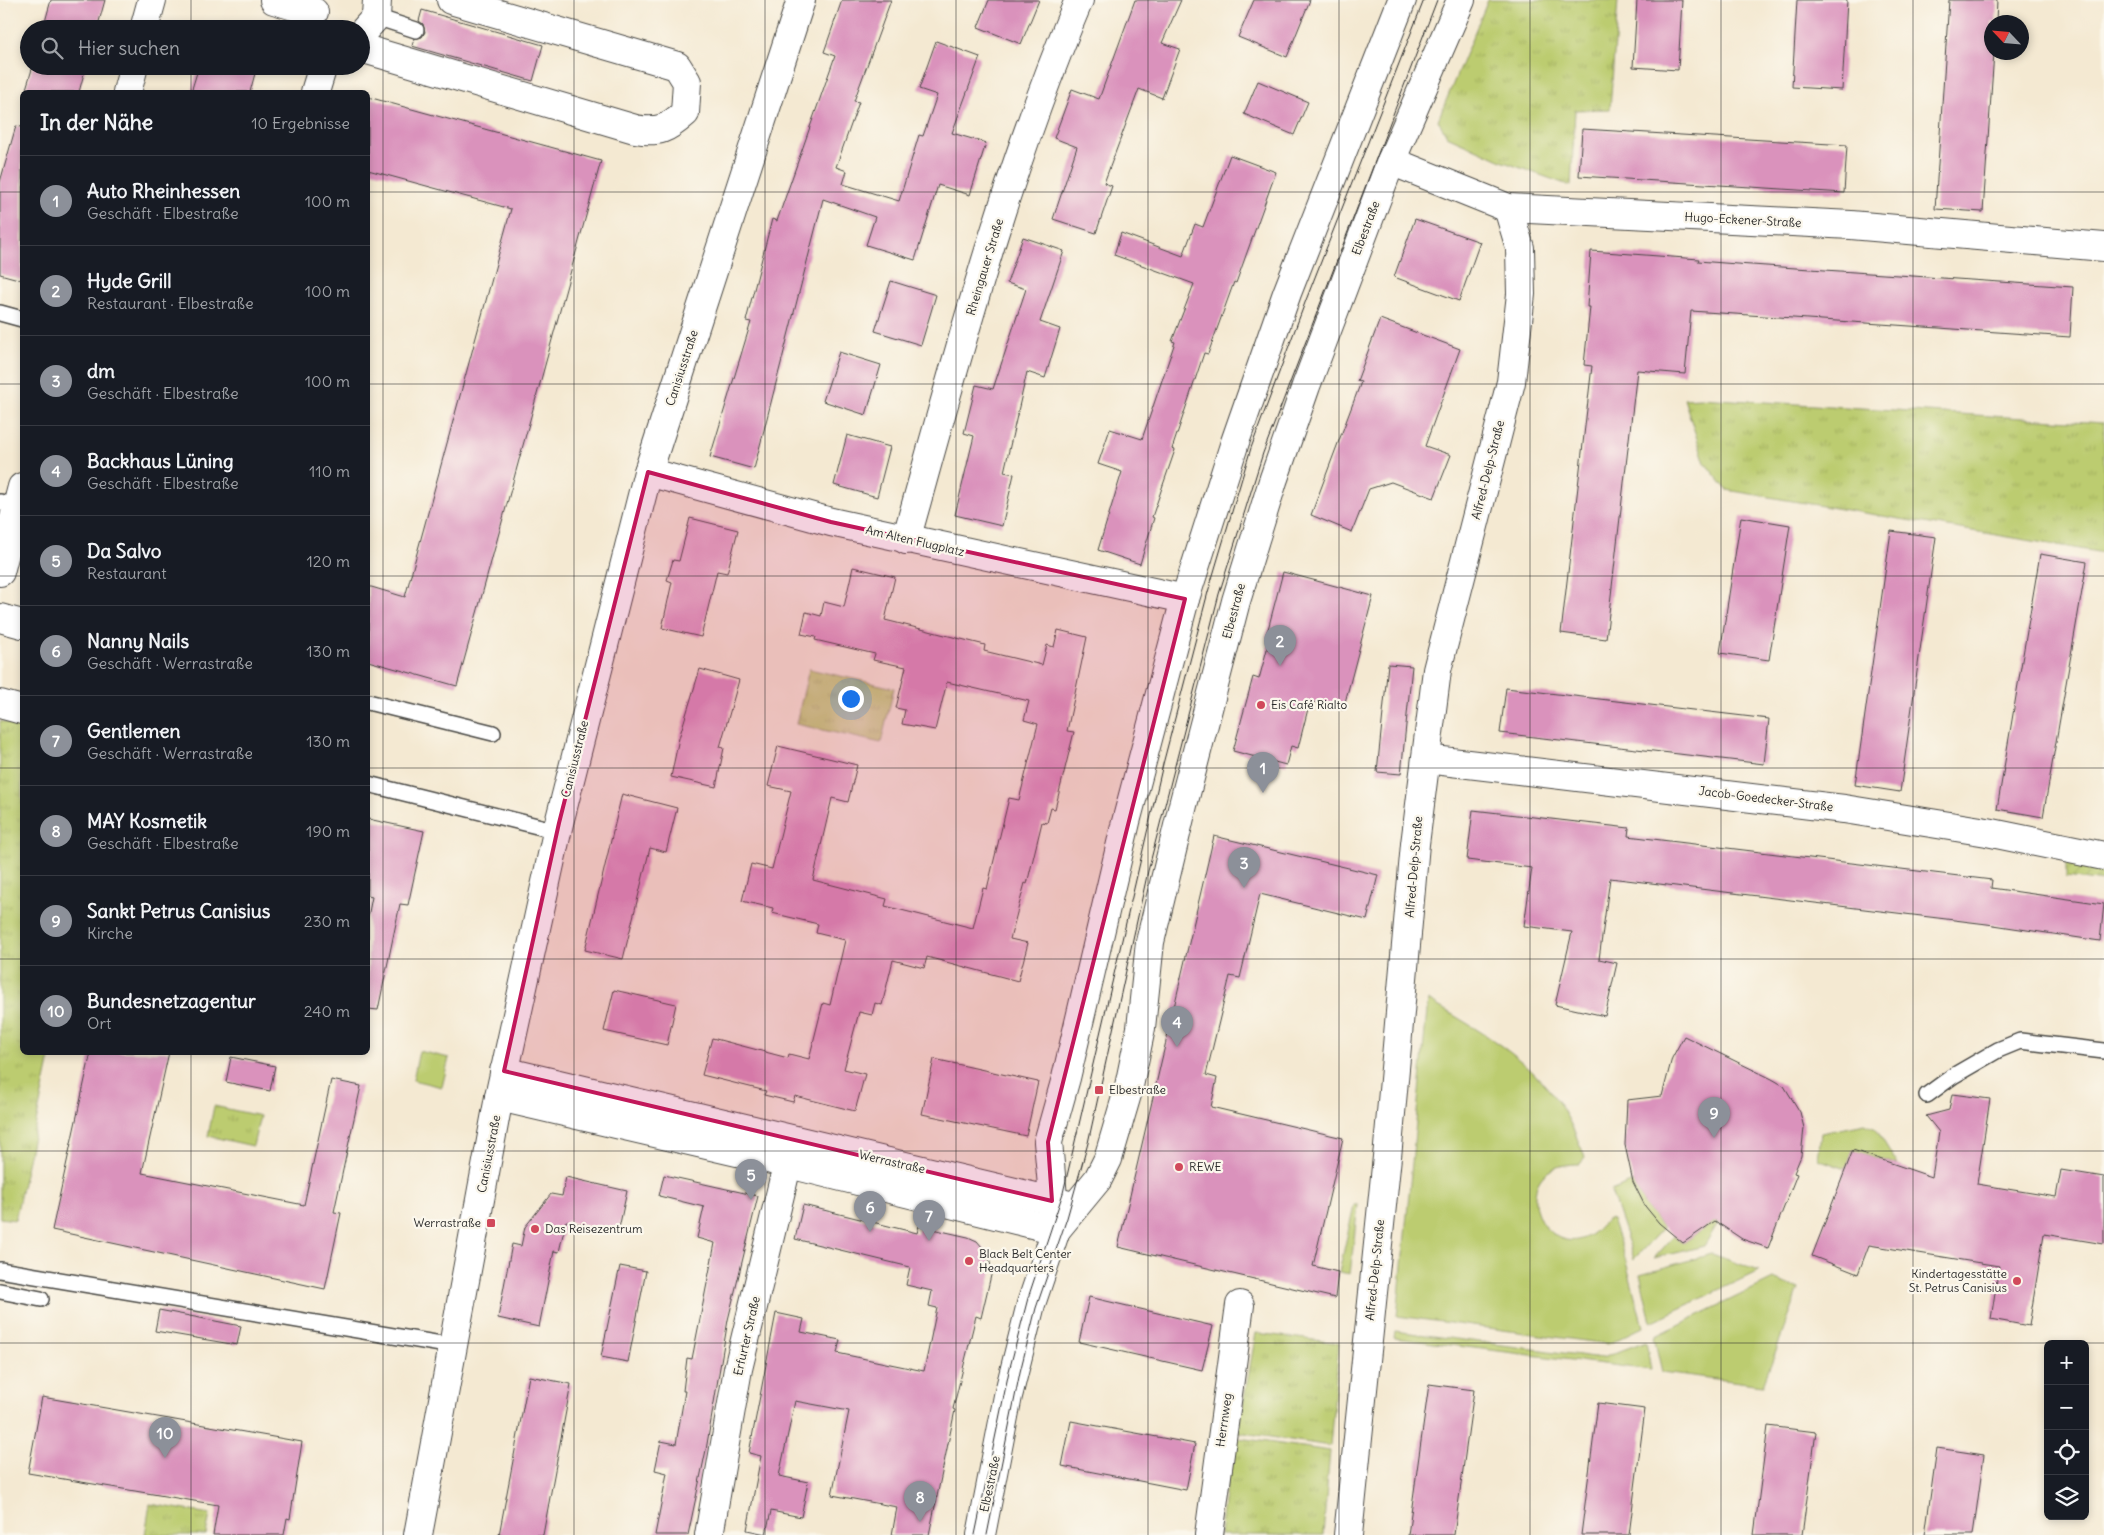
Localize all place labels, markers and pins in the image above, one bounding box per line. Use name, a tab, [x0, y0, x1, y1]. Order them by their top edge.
pin: 2	[1264, 625, 1296, 666]
place label: Eis Café Rialto	[1271, 697, 1348, 712]
marker: Eis Café Rialto	[1255, 699, 1267, 711]
pin: 1	[1247, 752, 1279, 793]
pin: 3	[1228, 847, 1260, 888]
pin: 4	[1161, 1006, 1193, 1047]
place label: Elbestraße	[1109, 1082, 1166, 1097]
marker: Elbestraße	[1093, 1084, 1105, 1096]
pin: 9	[1698, 1097, 1730, 1138]
pin: 5	[735, 1159, 767, 1200]
place label: REWE	[1189, 1159, 1222, 1174]
marker: REWE	[1173, 1161, 1185, 1173]
pin: 6	[854, 1191, 886, 1232]
pin: 7	[913, 1200, 945, 1241]
place label: Werrastraße	[413, 1215, 481, 1230]
marker: Werrastraße	[485, 1217, 497, 1229]
place label: Das Reisezentrum	[545, 1221, 643, 1236]
marker: Das Reisezentrum	[529, 1223, 541, 1235]
place label: Black Belt Center Headquarters	[979, 1246, 1072, 1275]
marker: Black Belt Center Headquarters	[963, 1255, 975, 1267]
place label: Kindertagesstätte St. Petrus Canisius	[1909, 1266, 2007, 1295]
marker: Kindertagesstätte St. Petrus Canisius	[2011, 1275, 2023, 1287]
pin: 10	[149, 1417, 181, 1458]
pin: 8	[904, 1481, 936, 1522]

